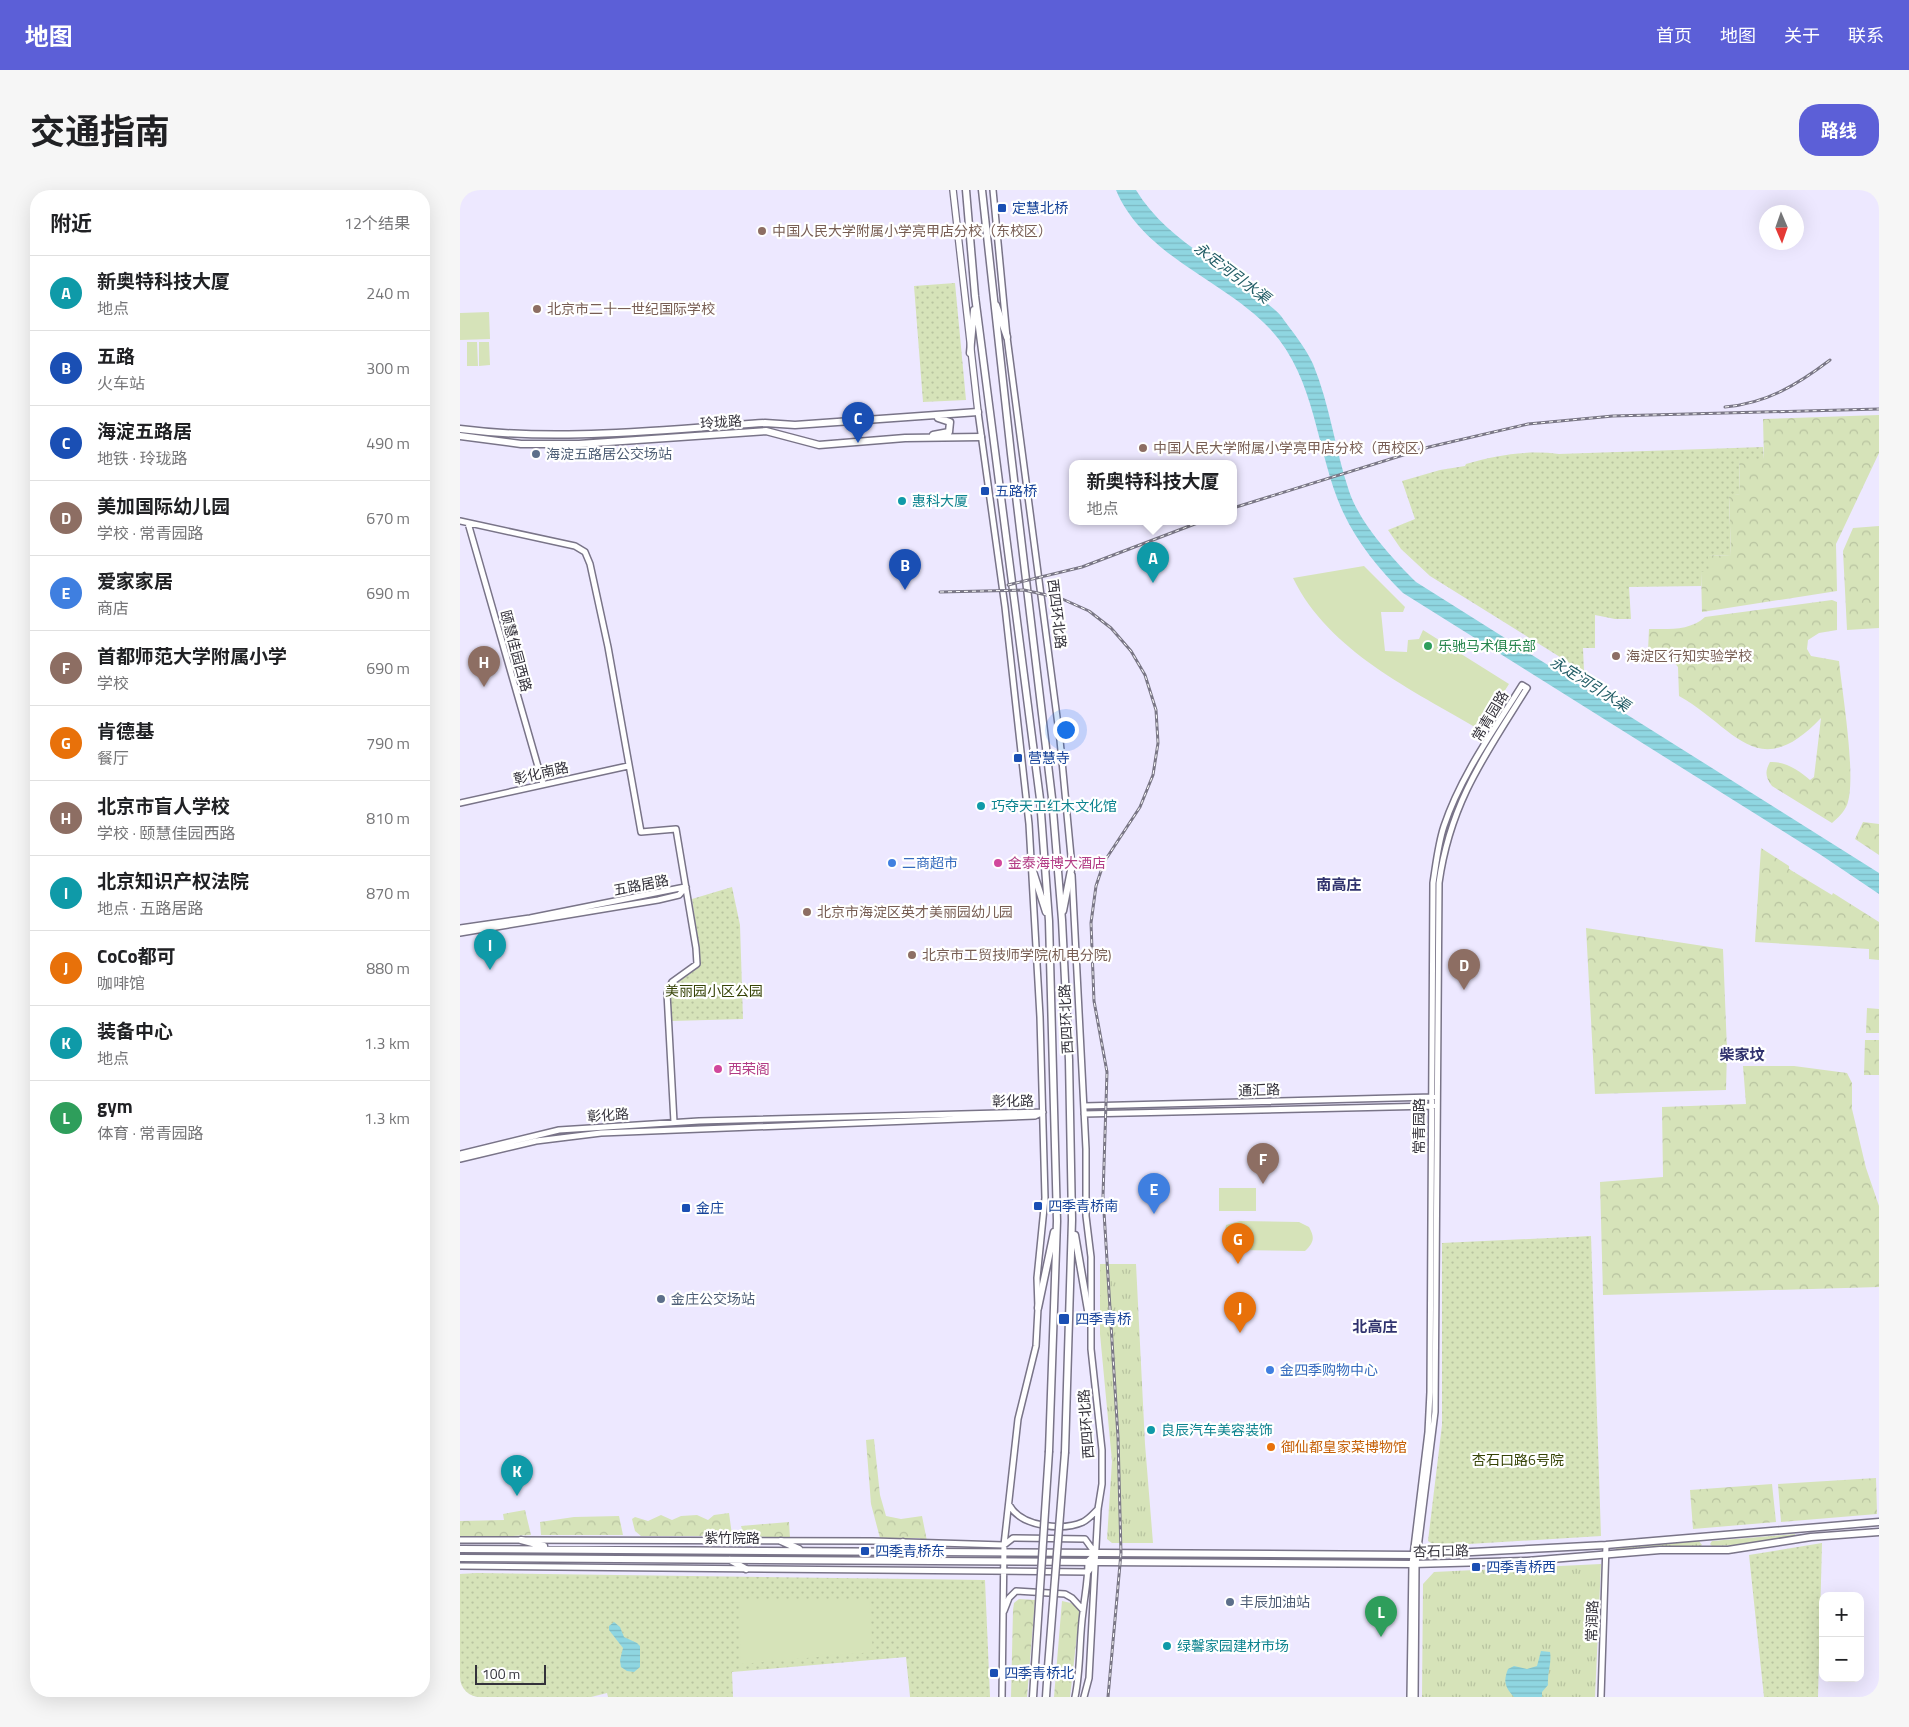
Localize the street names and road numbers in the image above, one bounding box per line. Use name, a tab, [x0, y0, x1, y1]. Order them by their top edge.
street label: 玲珑路	[699, 410, 743, 433]
street label: 西四环北路	[1043, 578, 1072, 650]
street label: 颐慧佳园西路	[495, 608, 537, 694]
street label: 常青园路	[1466, 686, 1513, 745]
street label: 彰化南路	[511, 756, 571, 789]
street label: 五路居路	[611, 869, 670, 900]
street label: 西四环北路	[1053, 984, 1078, 1055]
street label: 通汇路	[1238, 1078, 1280, 1101]
street label: 彰化路	[992, 1090, 1034, 1111]
street label: 常青园路	[1408, 1098, 1429, 1154]
street label: 彰化路	[586, 1103, 630, 1126]
street label: 西四环北路	[1073, 1388, 1098, 1460]
street label: 紫竹院路	[704, 1527, 760, 1548]
street label: 杏石口路	[1413, 1540, 1469, 1561]
street label: 常润路	[1580, 1600, 1603, 1642]

